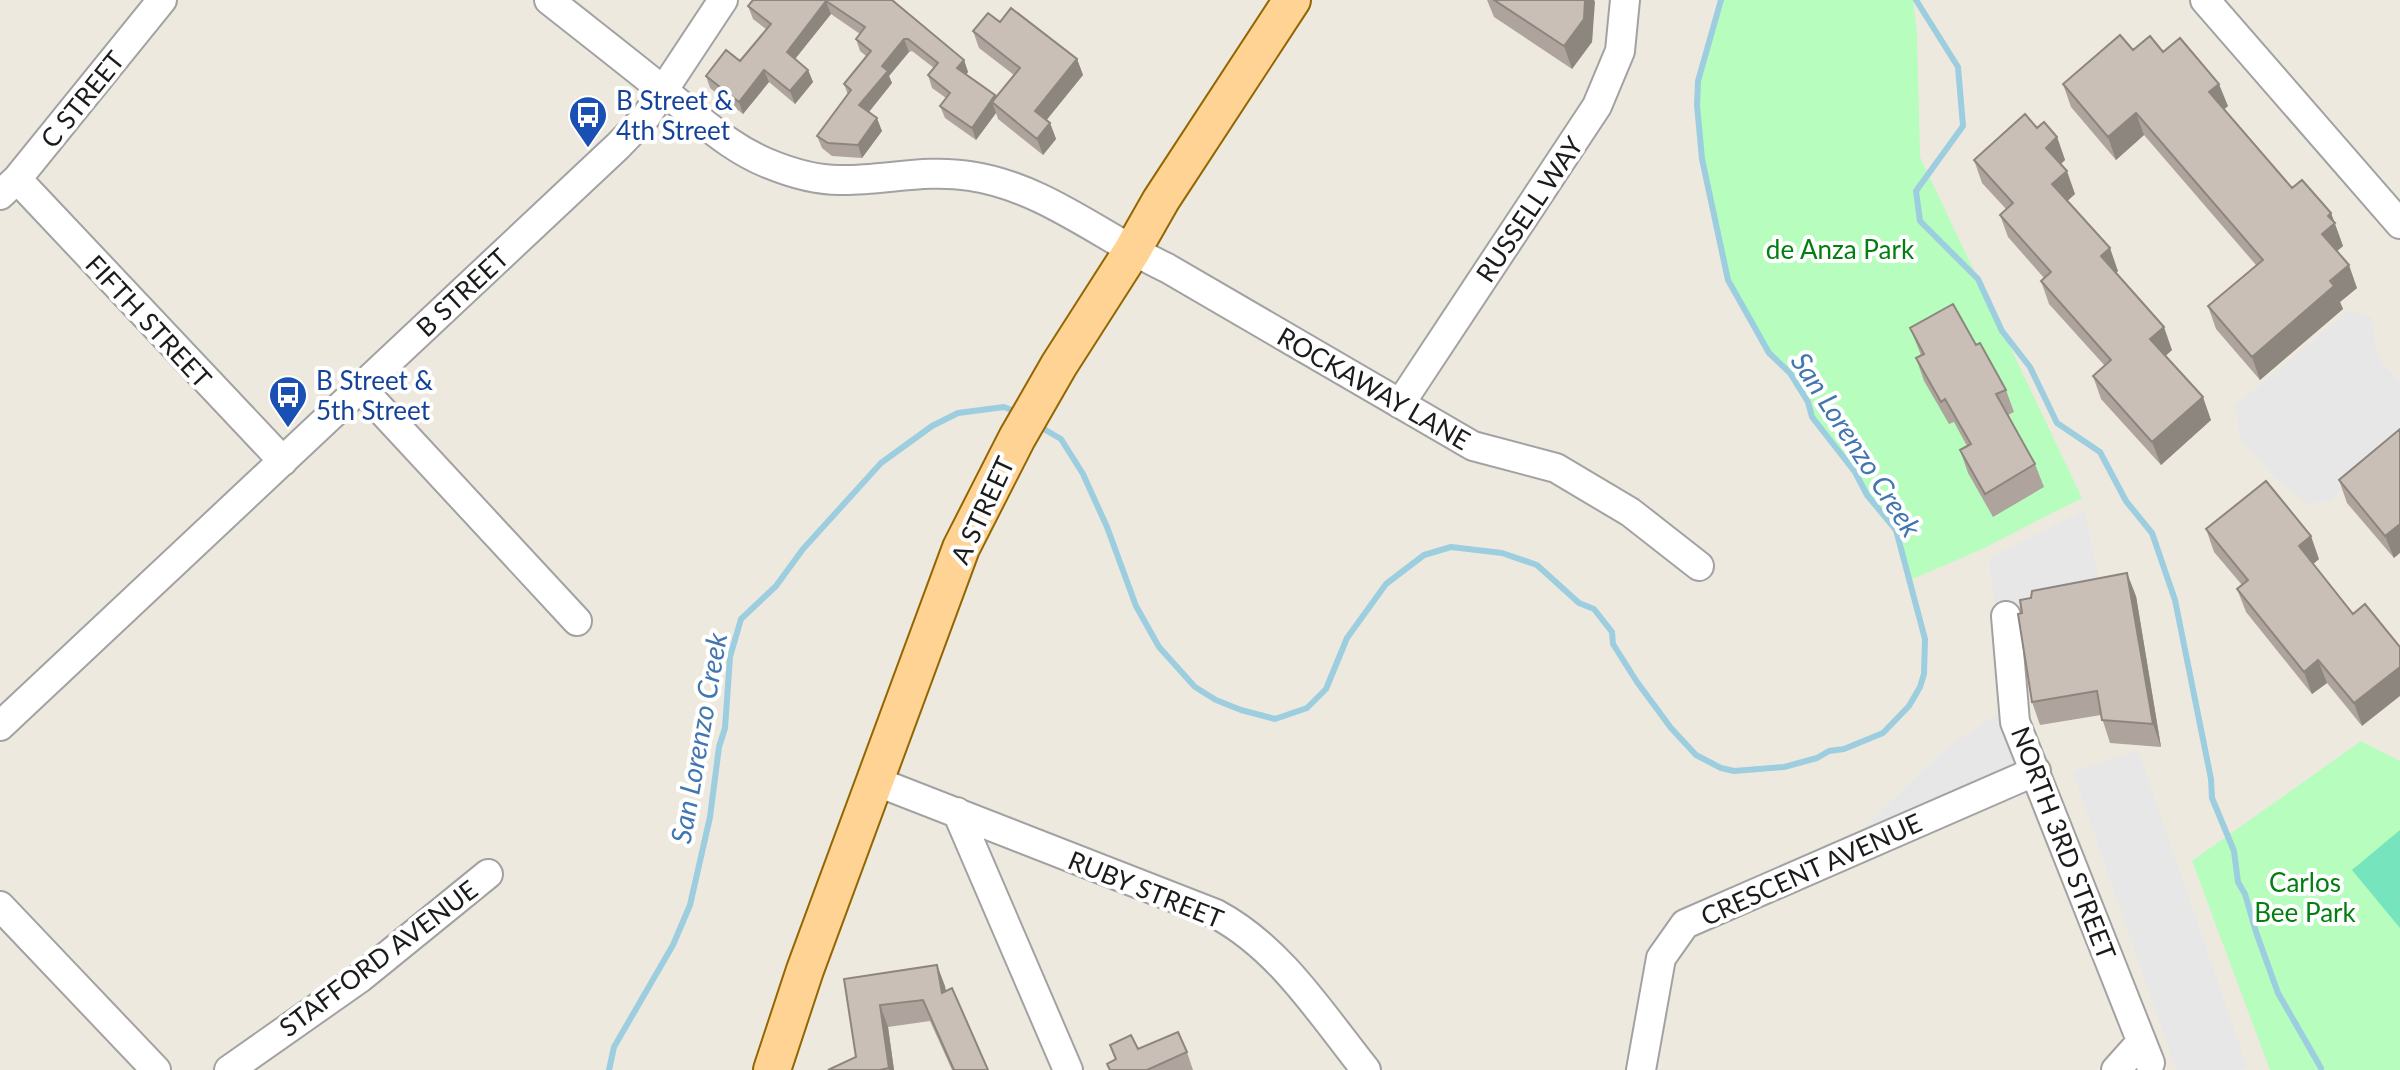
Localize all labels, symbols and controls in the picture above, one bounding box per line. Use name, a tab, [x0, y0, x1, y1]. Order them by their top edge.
street label: C STREET	[33, 44, 131, 154]
place label: B Street & 4th Street	[616, 84, 734, 146]
bus stop icon: B Street & 4th Street	[567, 94, 609, 149]
street label: RUSSELL WAY	[1469, 130, 1590, 288]
park label: de Anza Park	[1766, 233, 1915, 265]
street label: B STREET	[409, 241, 515, 343]
street label: FIFTH STREET	[79, 248, 219, 394]
street label: ROCKAWAY LANE	[1272, 320, 1476, 456]
water label: San Lorenzo Creek	[1785, 345, 1930, 543]
place label: B Street & 5th Street	[316, 364, 434, 426]
bus stop icon: B Street & 5th Street	[267, 374, 309, 429]
street label: A STREET	[943, 451, 1021, 569]
water label: San Lorenzo Creek	[663, 629, 733, 846]
street label: NORTH 3RD STREET	[2005, 722, 2123, 964]
street label: CRESCENT AVENUE	[1696, 806, 1926, 932]
street label: RUBY STREET	[1064, 843, 1228, 935]
park label: Carlos Bee Park	[2254, 866, 2357, 928]
street label: STAFFORD AVENUE	[273, 873, 483, 1043]

